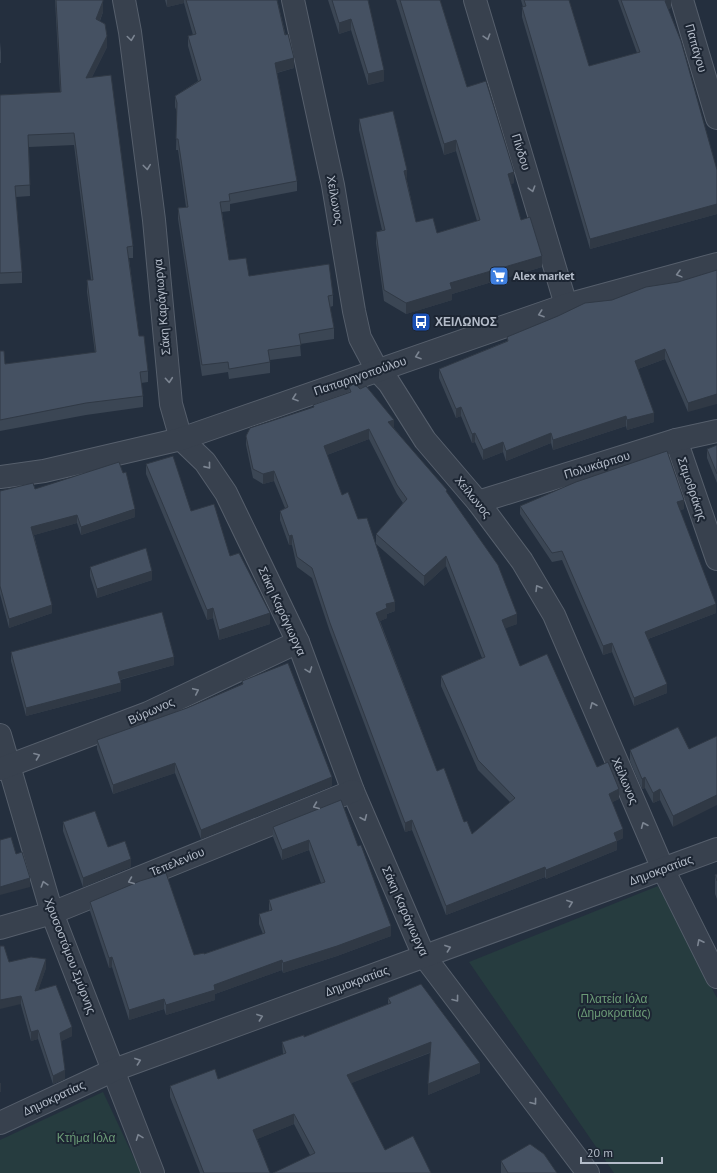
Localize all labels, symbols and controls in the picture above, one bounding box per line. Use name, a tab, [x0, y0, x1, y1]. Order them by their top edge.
street label: Παπάγου	[682, 22, 711, 74]
one-way arrow	[482, 34, 491, 41]
one-way arrow	[126, 35, 135, 41]
street label: Πίνδου	[509, 132, 534, 172]
one-way arrow	[142, 164, 151, 170]
street label: Χείλωνος	[324, 174, 347, 226]
one-way arrow	[527, 185, 536, 192]
street label: Σάκη Καράγιωργα	[150, 258, 173, 356]
supermarket icon: Alex market	[488, 265, 510, 287]
place label: Alex market	[513, 268, 575, 283]
one-way arrow	[676, 269, 683, 278]
one-way arrow	[538, 309, 545, 317]
bus stop icon: ΧΕΙΛΩΝΟΣ	[410, 311, 432, 333]
place label: ΧΕΙΛΩΝΟΣ	[435, 314, 497, 329]
one-way arrow	[415, 351, 422, 359]
street label: Παπαρηγοπούλου	[312, 353, 408, 398]
one-way arrow	[164, 377, 173, 383]
one-way arrow	[292, 394, 299, 402]
street label: Πολυκάρπου	[562, 447, 632, 482]
street label: Σαμοθράκης	[675, 455, 710, 523]
one-way arrow	[203, 462, 210, 469]
street label: Χείλωνος	[452, 473, 495, 521]
street label: Σάκη Καράγιωργα	[255, 564, 310, 658]
one-way arrow	[535, 585, 542, 592]
one-way arrow	[304, 667, 312, 674]
one-way arrow	[191, 688, 199, 696]
street label: Βύρωνος	[125, 694, 177, 727]
one-way arrow	[589, 702, 597, 709]
one-way arrow	[33, 753, 40, 761]
street label: Χείλωνος	[609, 755, 642, 807]
one-way arrow	[313, 801, 320, 809]
one-way arrow	[359, 814, 367, 822]
one-way arrow	[641, 821, 649, 829]
street label: Τεπελενίου	[147, 844, 206, 879]
street label: Δημοκρατίας	[627, 851, 695, 888]
street label: Σάκη Καράγιωργα	[379, 864, 432, 958]
one-way arrow	[128, 876, 136, 884]
one-way arrow	[40, 881, 49, 888]
street label: Χρυσοστόμου Σμύρνης	[41, 896, 100, 1016]
one-way arrow	[566, 900, 573, 908]
one-way arrow	[697, 939, 704, 946]
one-way arrow	[444, 944, 451, 952]
street label: Δημοκρατίας	[323, 962, 391, 999]
park label: Πλατεία Ιόλα (Δημοκρατίας)	[577, 991, 651, 1020]
one-way arrow	[451, 994, 458, 1001]
one-way arrow	[256, 1013, 263, 1021]
one-way arrow	[134, 1058, 141, 1066]
street label: Δημοκρατίας	[20, 1077, 87, 1118]
one-way arrow	[530, 1098, 537, 1105]
park label: Κτήμα Ιόλα	[57, 1130, 115, 1145]
one-way arrow	[136, 1133, 144, 1140]
scale bar	[581, 1139, 662, 1165]
text: 20 m	[587, 1145, 613, 1160]

